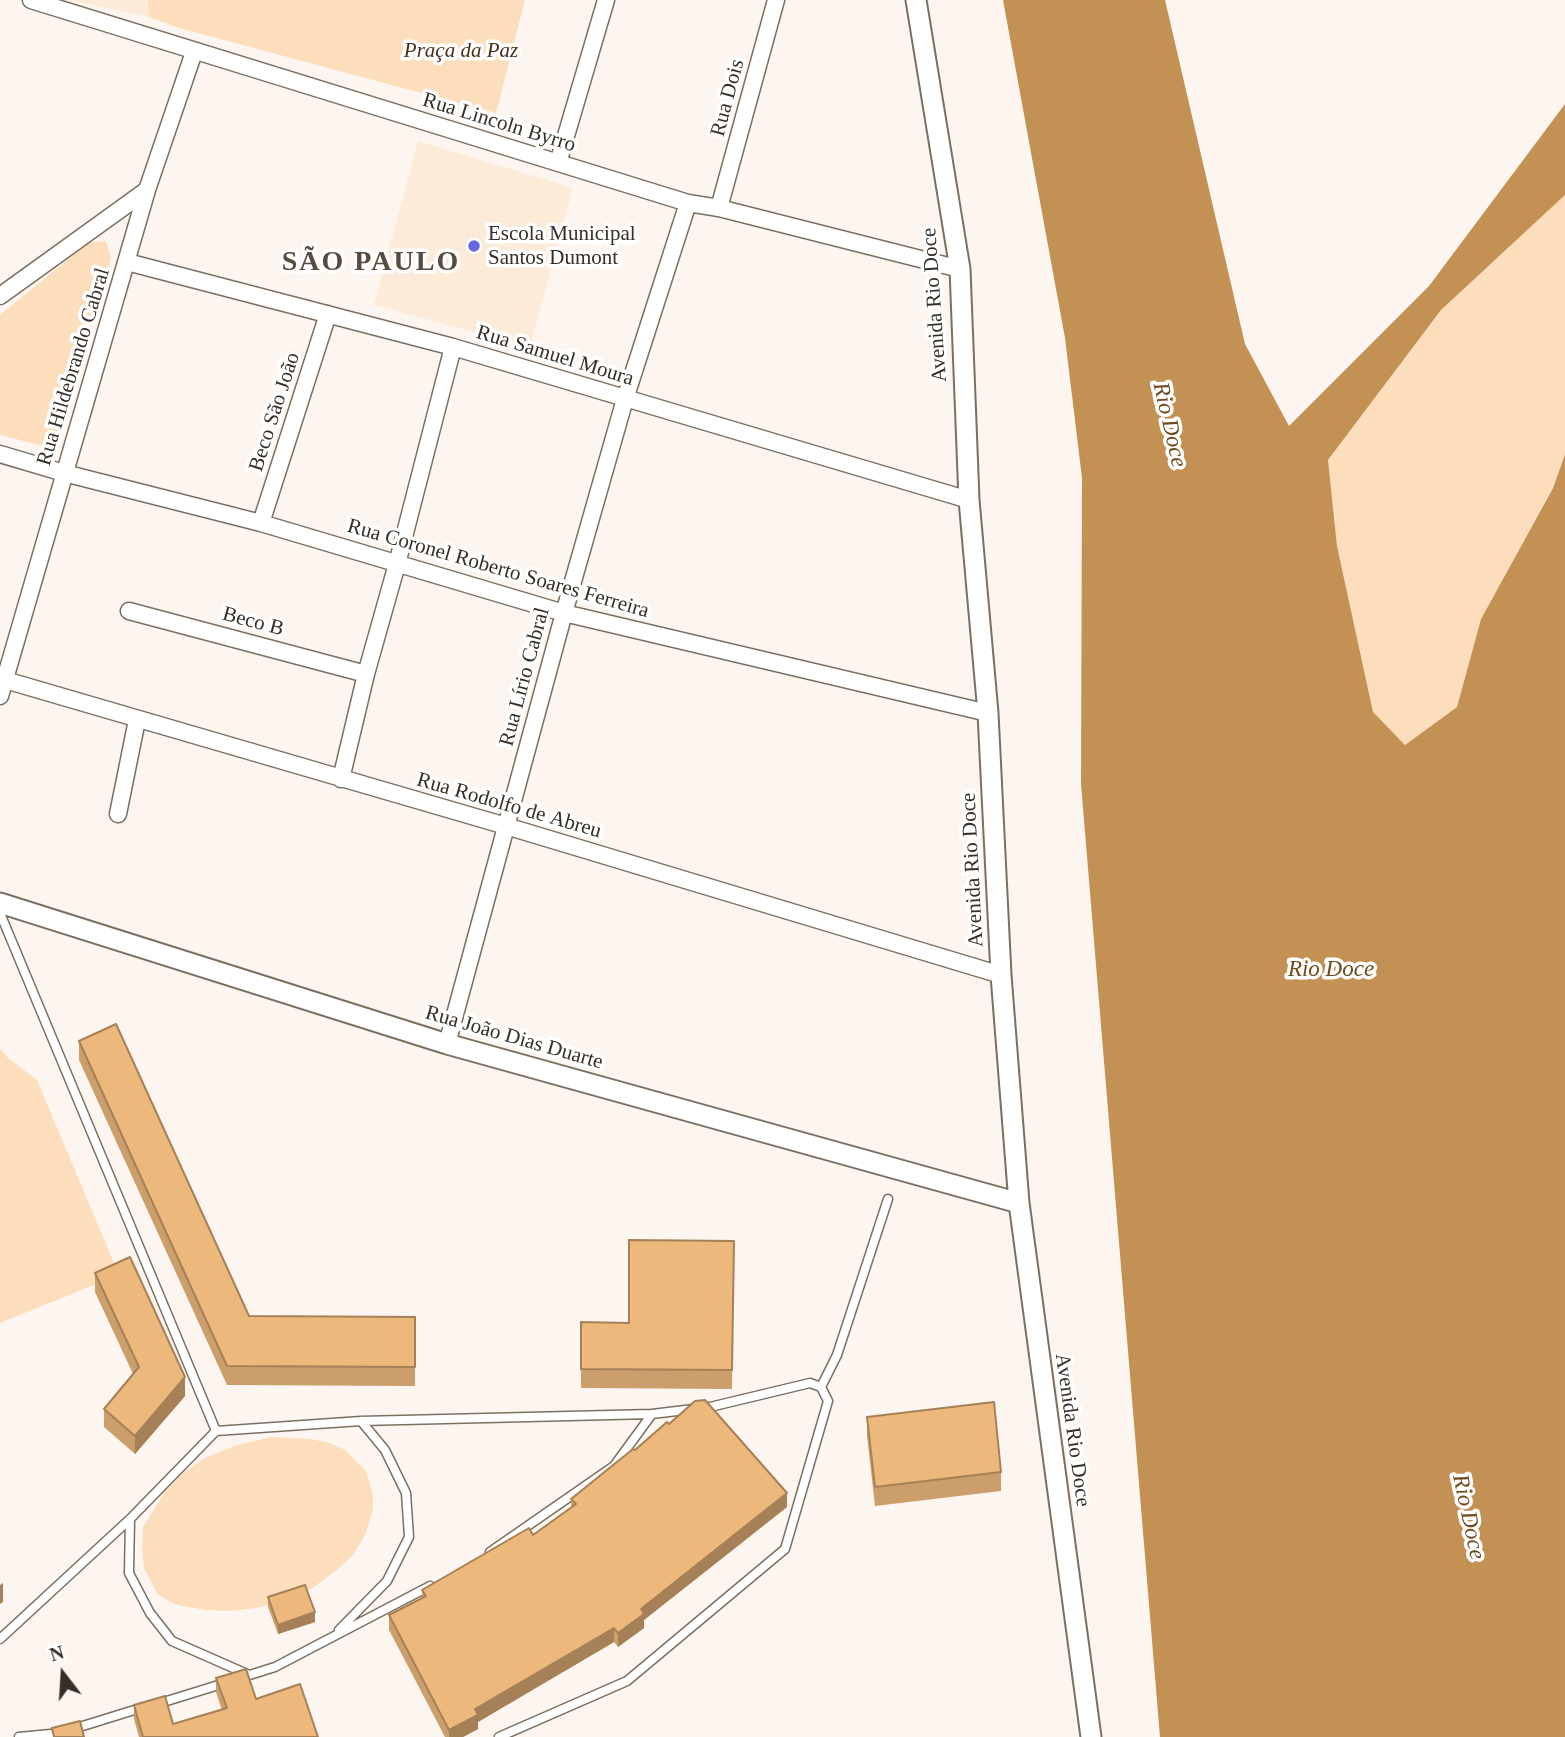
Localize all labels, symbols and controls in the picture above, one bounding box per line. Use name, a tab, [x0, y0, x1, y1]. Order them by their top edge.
park label: Praça da Paz	[404, 38, 518, 64]
street label: Rua Dois	[706, 57, 750, 139]
street label: Rua Lincoln Byrro	[419, 88, 579, 158]
place label: Escola Municipal Santos Dumont	[488, 221, 636, 271]
street label: Avenida Rio Doce	[917, 227, 953, 383]
marker: Escola Municipal Santos Dumont	[466, 238, 482, 254]
district label: SÃO PAULO	[283, 246, 459, 280]
street label: Rua Hildebrando Cabral	[32, 265, 116, 469]
street label: Rua Samuel Moura	[473, 320, 637, 392]
street label: Beco São João	[244, 349, 306, 475]
water label: Rio Doce	[1146, 380, 1192, 470]
street label: Rua Coronel Roberto Soares Ferreira	[344, 514, 652, 624]
street label: Beco B	[220, 602, 286, 642]
street label: Rua Lírio Cabral	[494, 605, 556, 749]
street label: Rua Rodolfo de Abreu	[414, 768, 604, 844]
street label: Avenida Rio Doce	[956, 792, 990, 948]
water label: Rio Doce	[1288, 956, 1374, 984]
street label: Rua João Dias Duarte	[422, 1001, 606, 1075]
street label: Avenida Rio Doce	[1049, 1352, 1095, 1508]
water label: Rio Doce	[1446, 1472, 1490, 1562]
north arrow	[28, 1639, 98, 1709]
text: N	[47, 1641, 66, 1665]

